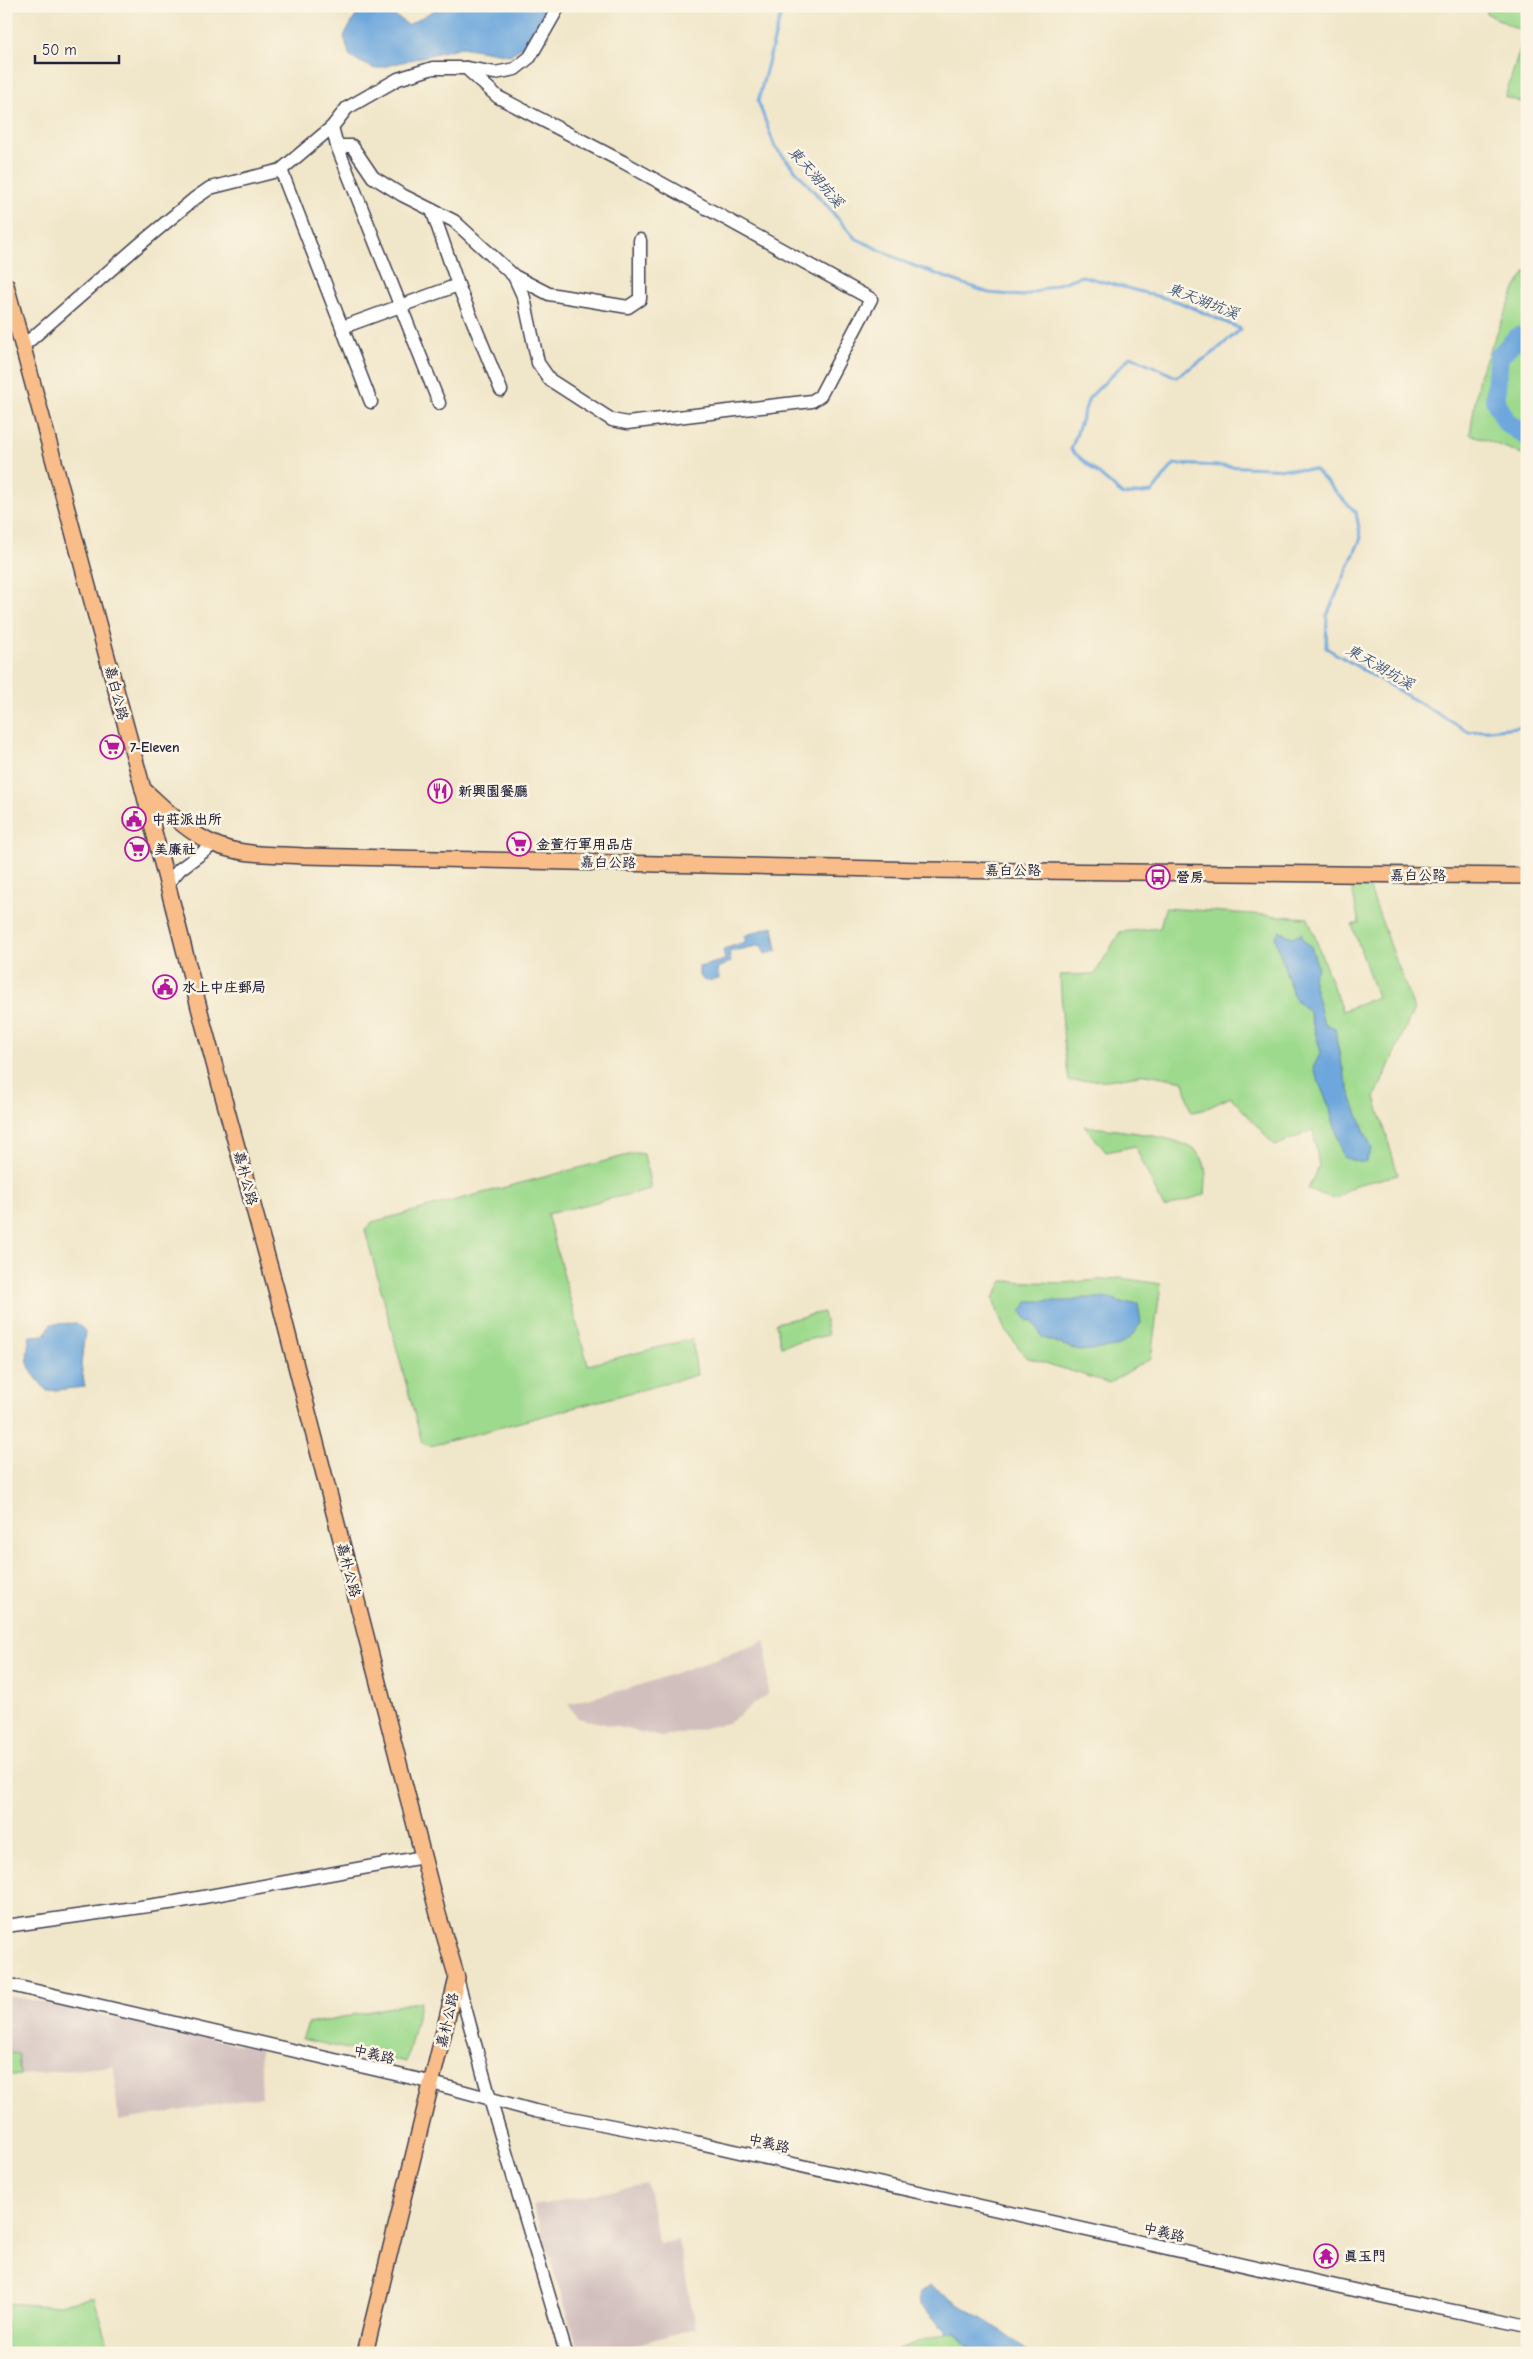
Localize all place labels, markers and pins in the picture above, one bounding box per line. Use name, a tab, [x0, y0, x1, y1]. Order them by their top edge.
supermarket icon: 7-Eleven	[99, 734, 125, 760]
place label: 7-Eleven	[130, 739, 180, 756]
restaurant icon: 新興園餐廳	[427, 778, 453, 804]
place label: 新興園餐廳	[458, 783, 528, 800]
public building icon: 中莊派出所	[121, 806, 147, 832]
place label: 中莊派出所	[152, 811, 222, 828]
supermarket icon: 金萱行軍用品店	[506, 831, 532, 857]
supermarket icon: 美廉社	[124, 836, 150, 862]
place label: 金萱行軍用品店	[536, 836, 634, 853]
place label: 美廉社	[154, 841, 196, 858]
bus stop icon: 營房	[1145, 864, 1171, 890]
place label: 營房	[1176, 869, 1204, 886]
public building icon: 水上中庄郵局	[152, 974, 178, 1000]
place label: 水上中庄郵局	[182, 979, 266, 996]
temple icon: 真玉門	[1313, 2243, 1339, 2269]
place label: 真玉門	[1344, 2248, 1386, 2265]

